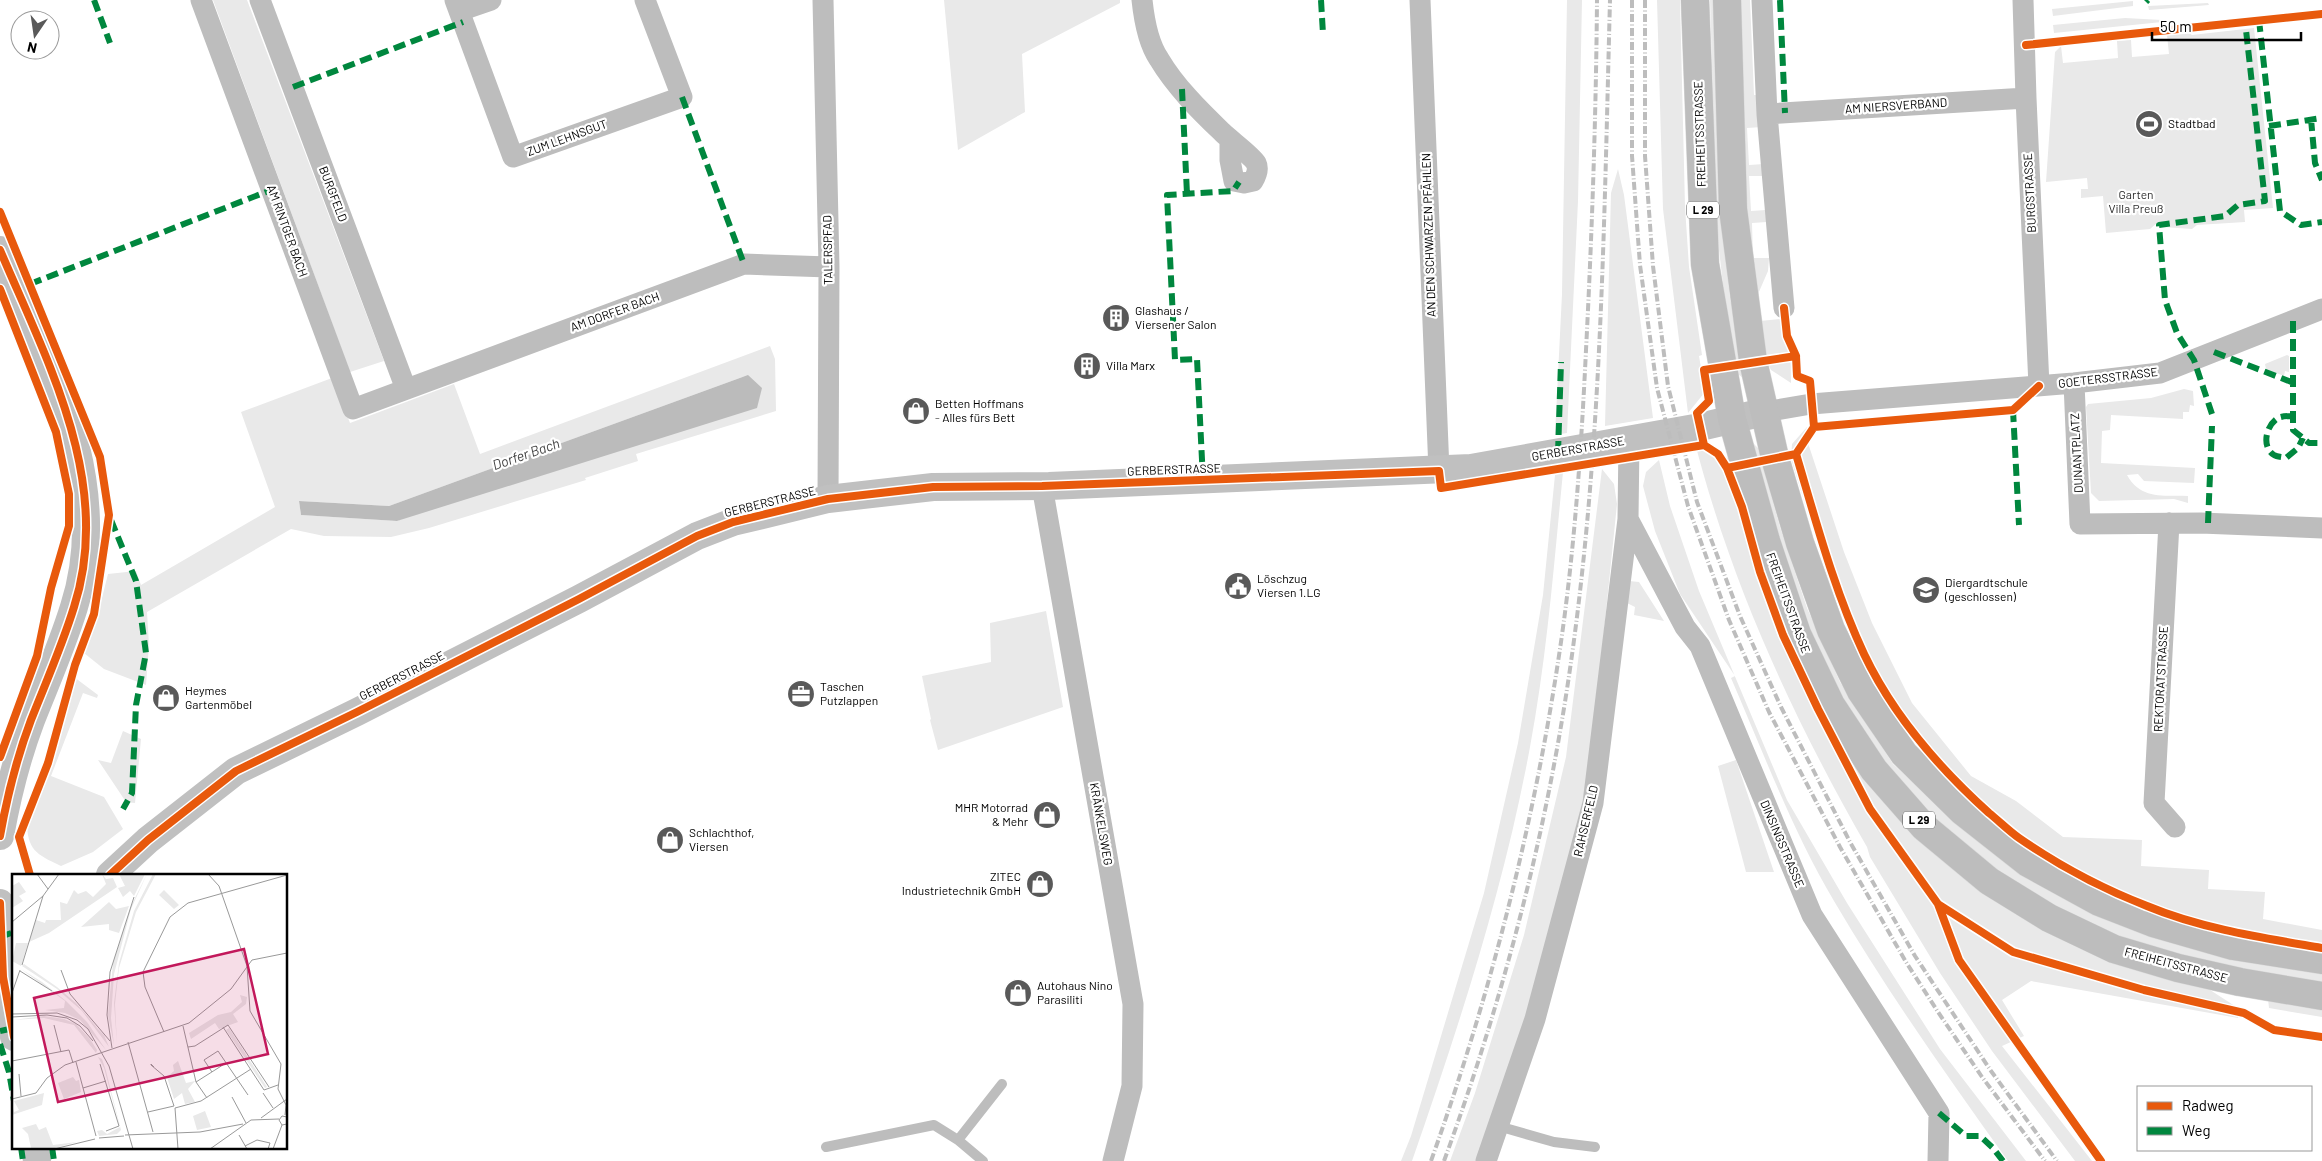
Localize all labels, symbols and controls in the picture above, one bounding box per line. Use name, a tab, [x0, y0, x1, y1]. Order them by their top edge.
north arrow	[10, 10, 60, 60]
scale bar	[2152, 10, 2301, 42]
text: 50 m	[2160, 17, 2192, 35]
text: N	[26, 39, 38, 57]
street label: FREIHEITSSTRASSE	[1690, 81, 1708, 187]
street label: AM NIERSVERBAND	[1844, 94, 1947, 116]
sports icon: Stadtbad	[2134, 109, 2164, 139]
street label: ZUM LEHNSGUT	[525, 116, 609, 158]
place label: Stadtbad	[2168, 116, 2216, 130]
street label: AN DEN SCHWARZEN PFÄHLEN	[1418, 153, 1438, 317]
street label: BURGSTRASSE	[2020, 153, 2038, 233]
street label: BURGFELD	[317, 164, 351, 223]
street label: AM RINTGER BACH	[265, 183, 311, 279]
park label: Garten Villa Preuß	[2108, 187, 2164, 215]
road number: L 29	[1687, 202, 1719, 218]
street label: TALERSPFAD	[819, 215, 835, 285]
street label: AM DORFER BACH	[568, 288, 661, 334]
building icon: Glashaus / Viersener Salon	[1101, 303, 1131, 333]
place label: Glashaus / Viersener Salon	[1135, 303, 1216, 331]
building icon: Villa Marx	[1072, 351, 1102, 381]
place label: Villa Marx	[1106, 358, 1155, 372]
street label: GOETERSSTRASSE	[2057, 364, 2158, 390]
shop icon: Betten Hoffmans - Alles fürs Bett	[901, 396, 931, 426]
place label: Betten Hoffmans - Alles fürs Bett	[935, 396, 1024, 424]
street label: DUNANTPLATZ	[2067, 413, 2085, 493]
street label: GERBERSTRASSE	[1531, 433, 1625, 463]
water label: Dorfer Bach	[490, 434, 562, 473]
street label: GERBERSTRASSE	[1127, 460, 1221, 478]
street label: GERBERSTRASSE	[723, 483, 817, 519]
street label: FREIHEITSSTRASSE	[1764, 550, 1814, 655]
public building icon: Löschzug Viersen 1.LG	[1223, 571, 1253, 601]
place label: Löschzug Viersen 1.LG	[1257, 571, 1321, 599]
school or university icon: Diergardtschule (geschlossen)	[1911, 575, 1941, 605]
place label: Diergardtschule (geschlossen)	[1944, 575, 2028, 603]
street label: REKTORATSTRASSE	[2150, 626, 2170, 732]
street label: GERBERSTRASSE	[357, 648, 446, 703]
office icon: Taschen Putzlappen	[786, 679, 816, 709]
place label: Taschen Putzlappen	[820, 679, 878, 707]
shop icon: Heymes Gartenmöbel	[151, 683, 181, 713]
place label: Heymes Gartenmöbel	[185, 683, 252, 711]
street label: KRÄNKELSWEG	[1088, 781, 1116, 866]
street label: RAHSERFELD	[1570, 784, 1600, 858]
street label: DINSINGSTRASSE	[1758, 798, 1808, 889]
place label: MHR Motorrad & Mehr	[955, 800, 1029, 828]
shop icon: MHR Motorrad & Mehr	[1032, 800, 1062, 830]
road number: L 29	[1903, 812, 1935, 828]
shop icon: Schlachthof, Viersen	[655, 825, 685, 855]
place label: Schlachthof, Viersen	[689, 825, 754, 853]
place label: ZITEC Industrietechnik GmbH	[902, 869, 1021, 897]
shop icon: ZITEC Industrietechnik GmbH	[1025, 869, 1055, 899]
inset map	[12, 874, 288, 1148]
street label: FREIHEITSSTRASSE	[2123, 944, 2229, 985]
shop icon: Autohaus Nino Parasiliti	[1003, 978, 1033, 1008]
place label: Autohaus Nino Parasiliti	[1037, 978, 1113, 1006]
legend	[2137, 1086, 2312, 1151]
text: Radweg	[2182, 1096, 2234, 1114]
text: Weg	[2182, 1121, 2210, 1139]

